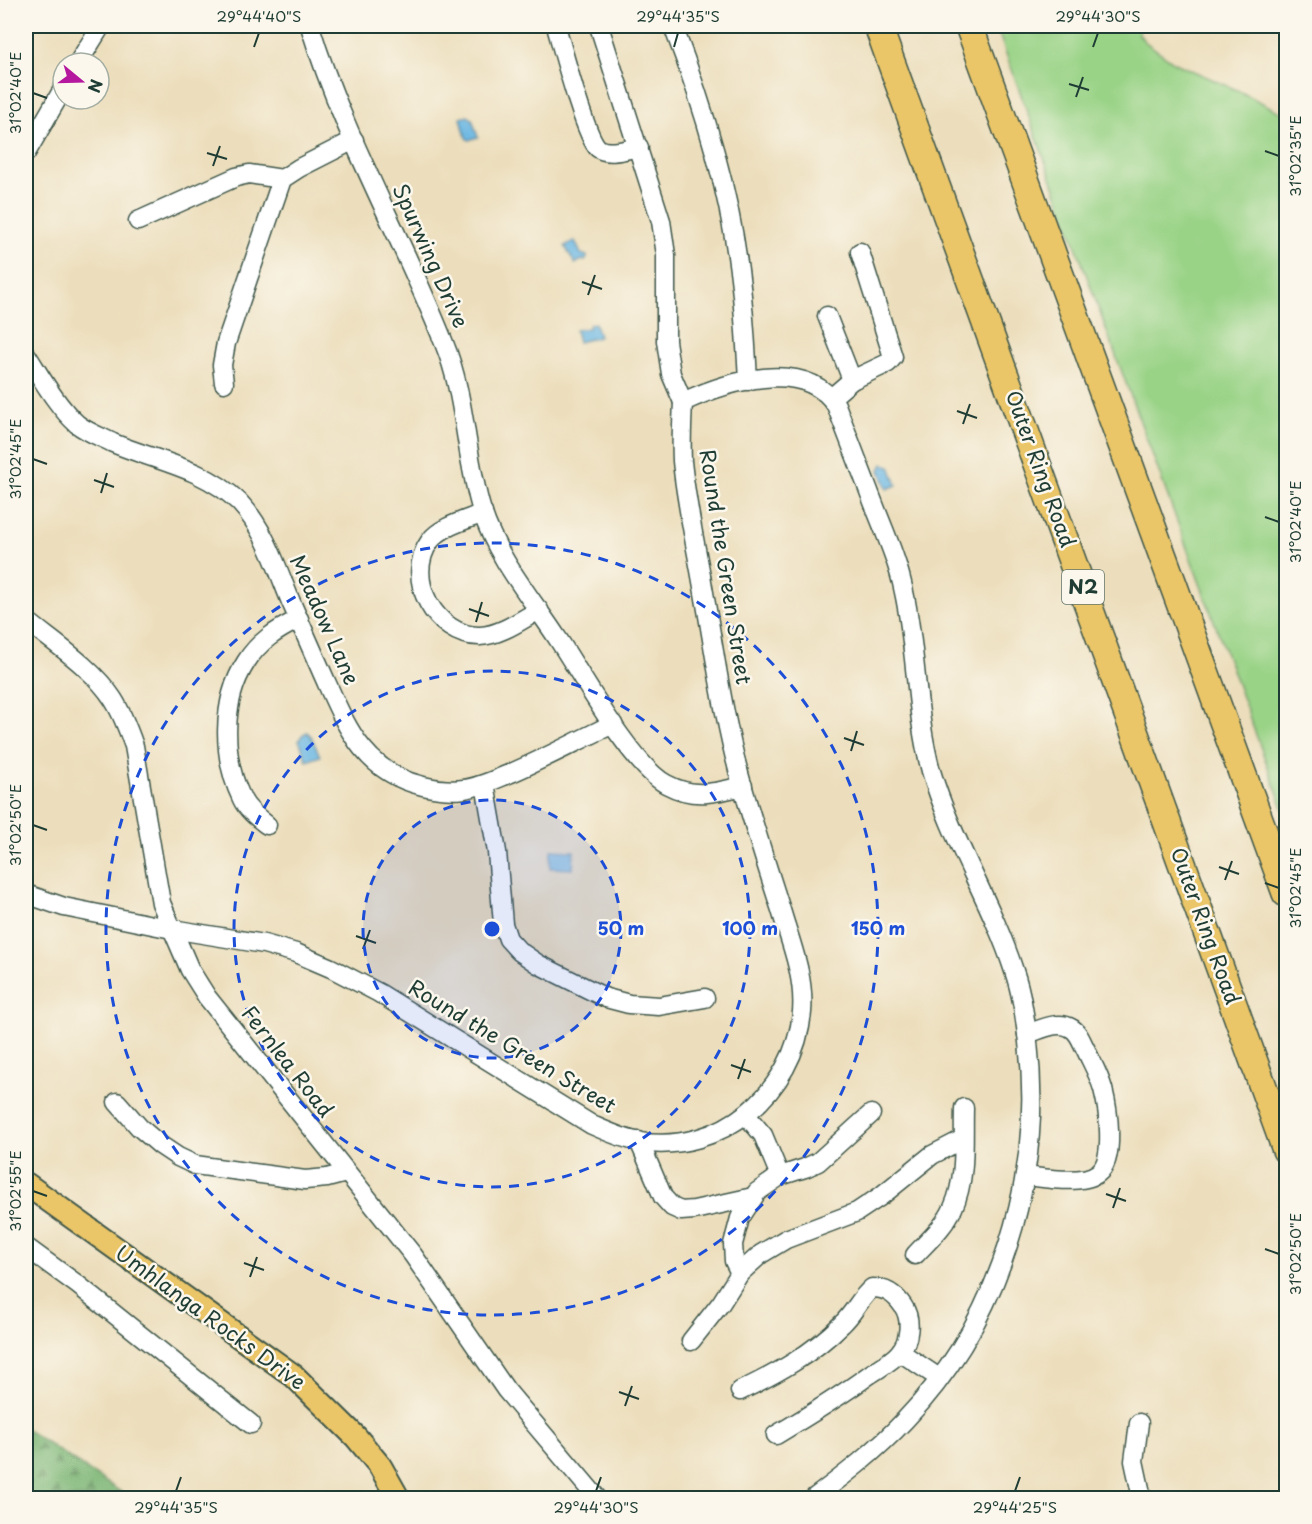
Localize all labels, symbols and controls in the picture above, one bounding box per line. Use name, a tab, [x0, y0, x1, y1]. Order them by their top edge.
text: 29°44'40"S	[217, 4, 301, 27]
text: 29°44'35"S	[636, 4, 720, 27]
text: 29°44'30"S	[1055, 4, 1141, 27]
north arrow	[51, 51, 111, 111]
text: 31°02'40"E	[3, 52, 26, 134]
text: N	[83, 76, 110, 96]
text: 31°02'35"E	[1283, 115, 1306, 197]
street label: Spurwing Drive	[386, 178, 478, 332]
street label: Outer Ring Road	[999, 385, 1085, 551]
text: 31°02'45"E	[3, 418, 26, 500]
street label: Round the Green Street	[693, 447, 761, 686]
text: 31°02'40"E	[1283, 481, 1306, 563]
street label: Meadow Lane	[283, 549, 369, 689]
road number: N2	[1062, 570, 1104, 604]
text: 31°02'50"E	[3, 784, 26, 866]
street label: Outer Ring Road	[1164, 842, 1250, 1008]
text: 31°02'45"E	[1283, 847, 1306, 929]
text: 50 m	[598, 914, 644, 941]
text: 100 m	[722, 914, 778, 941]
text: 150 m	[851, 914, 905, 941]
centre of rings	[482, 919, 502, 939]
street label: Round the Green Street	[403, 970, 623, 1120]
street label: Fernlea Road	[235, 998, 342, 1123]
text: 31°02'55"E	[3, 1150, 26, 1232]
text: 31°02'50"E	[1283, 1213, 1306, 1295]
street label: Umhlanga Rocks Drive	[109, 1236, 313, 1397]
text: 29°44'35"S	[134, 1495, 218, 1518]
text: 29°44'30"S	[553, 1495, 639, 1518]
text: 29°44'25"S	[973, 1495, 1057, 1518]

